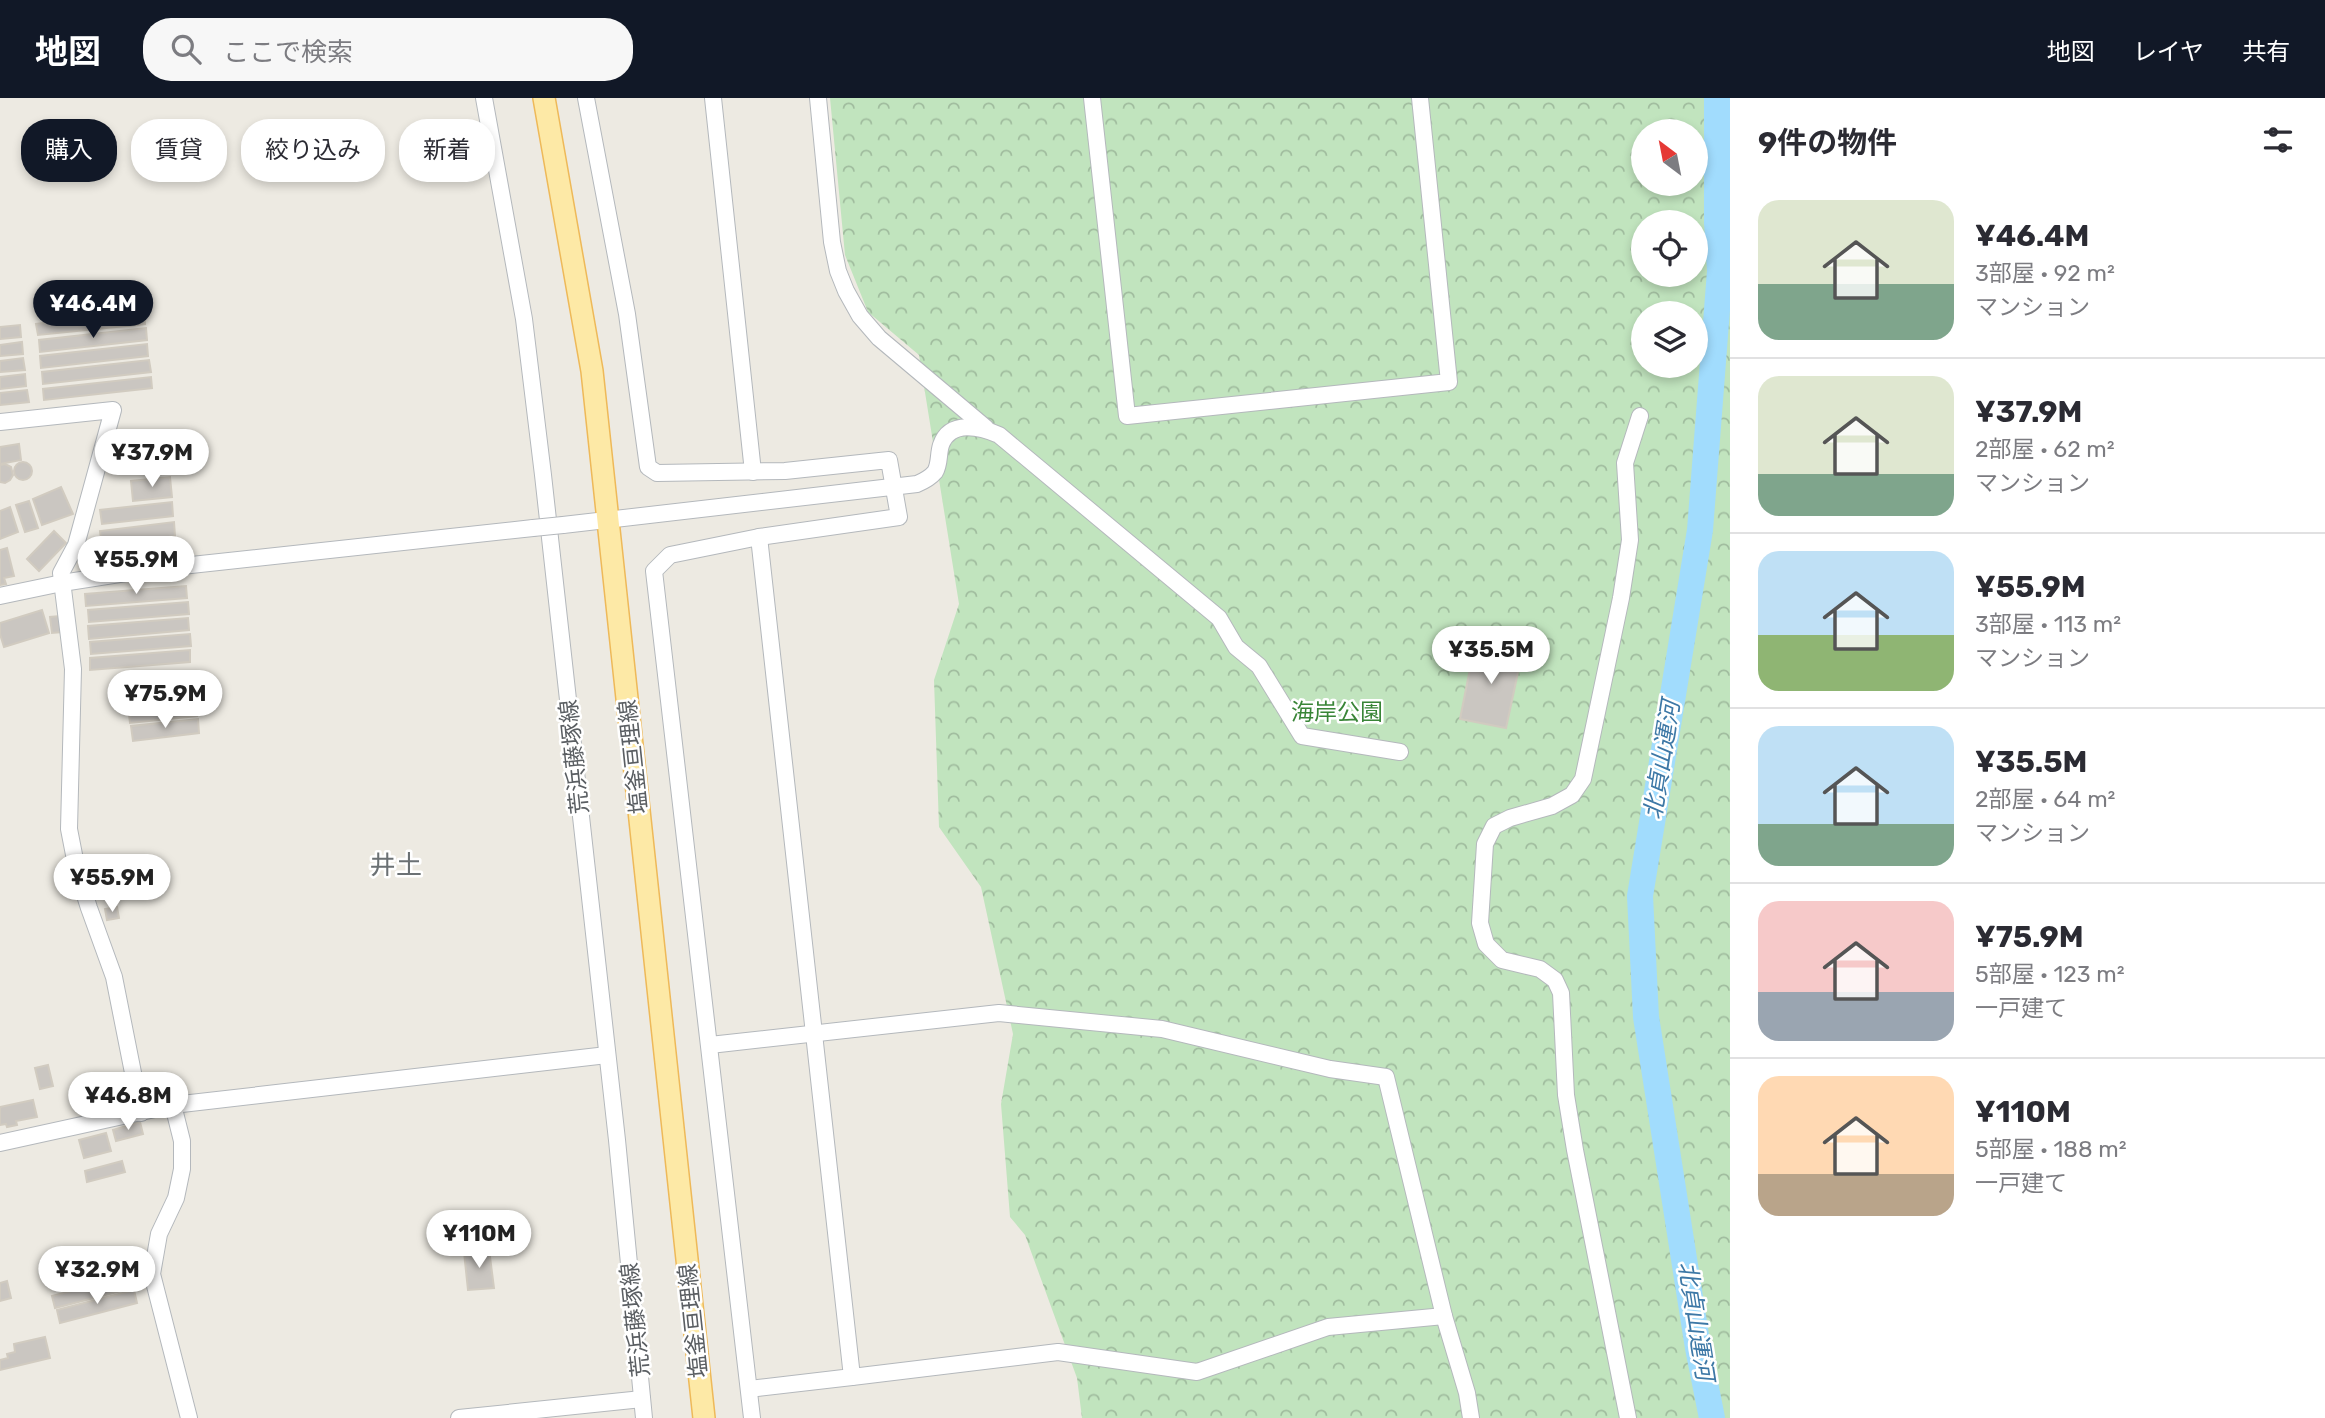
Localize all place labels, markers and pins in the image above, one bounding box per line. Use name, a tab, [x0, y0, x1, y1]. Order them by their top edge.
pin: ¥46.4M	[36, 280, 150, 340]
pin: ¥37.9M	[95, 430, 209, 489]
pin: ¥55.9M	[79, 536, 193, 596]
pin: ¥35.5M	[1434, 626, 1548, 686]
pin: ¥75.9M	[108, 670, 222, 730]
pin: ¥55.9M	[55, 854, 169, 914]
pin: ¥46.8M	[71, 1072, 185, 1132]
pin: ¥110M	[430, 1210, 528, 1270]
pin: ¥32.9M	[40, 1246, 154, 1306]

